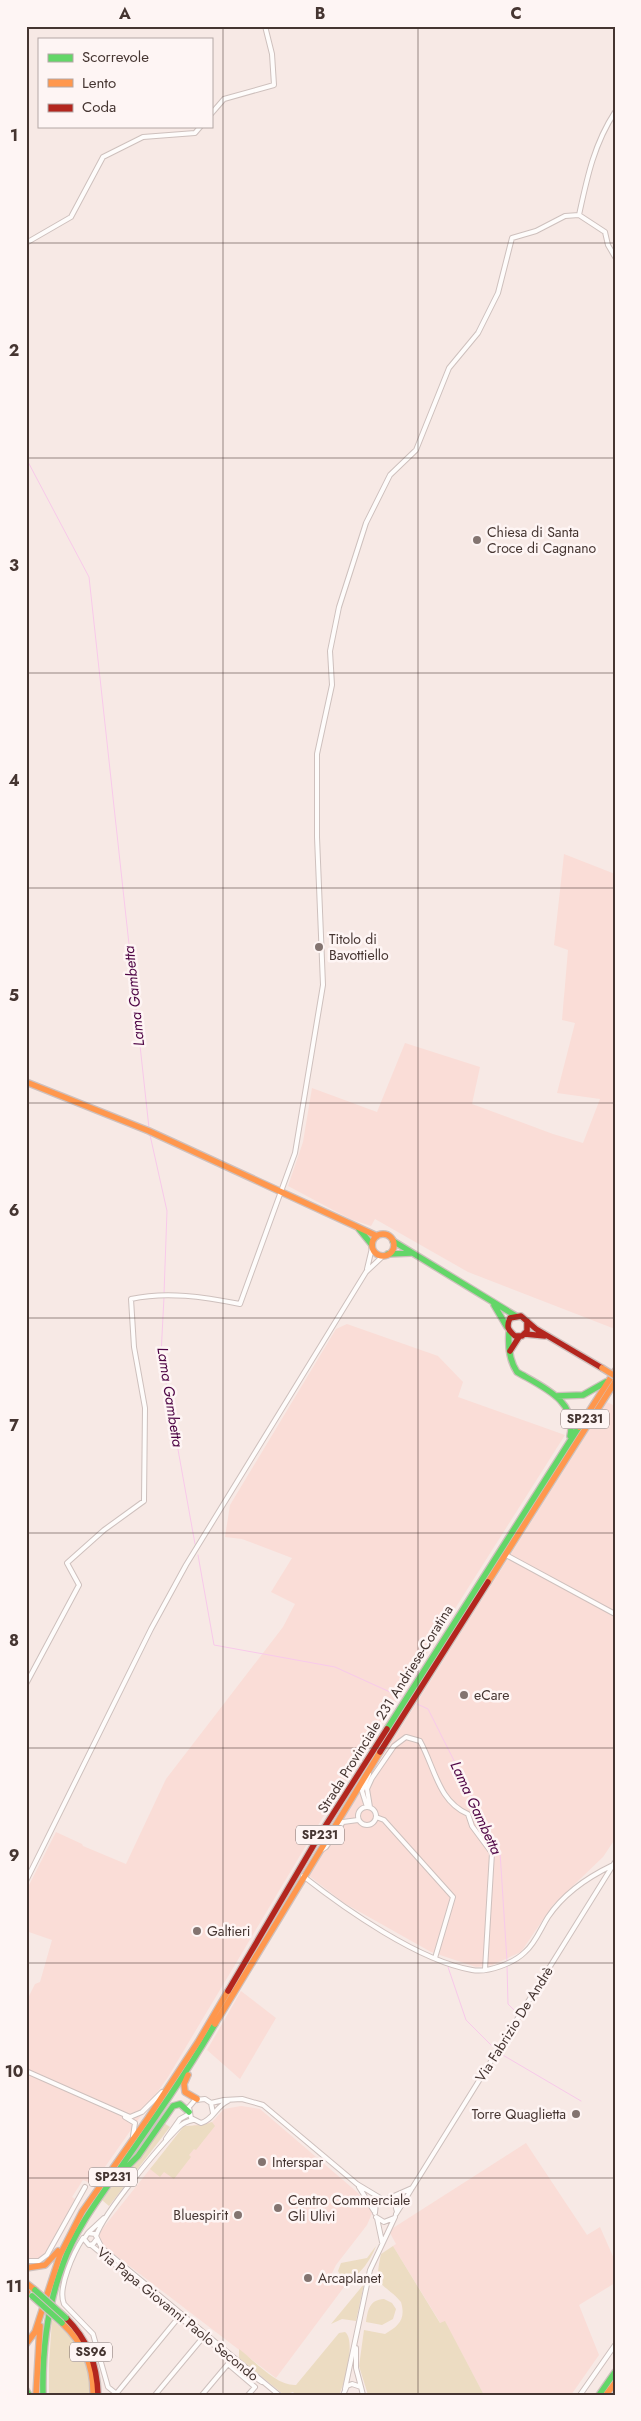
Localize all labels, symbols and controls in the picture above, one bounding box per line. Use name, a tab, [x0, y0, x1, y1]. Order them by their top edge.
text: A	[118, 2, 131, 25]
text: B	[315, 2, 325, 25]
text: C	[510, 2, 522, 25]
legend	[38, 38, 212, 128]
text: Scorrevole	[82, 46, 149, 68]
text: Lento	[82, 72, 116, 94]
text: Coda	[82, 96, 116, 118]
text: 1	[10, 124, 18, 147]
text: 2	[9, 339, 19, 362]
place label: Chiesa di Santa Croce di Cagnano	[487, 522, 596, 558]
marker: Chiesa di Santa Croce di Cagnano	[471, 534, 483, 546]
text: 3	[9, 554, 19, 577]
text: 4	[8, 769, 20, 792]
place label: Titolo di Bavottiello	[329, 929, 389, 965]
marker: Titolo di Bavottiello	[313, 941, 325, 953]
water label: Lama Gambetta	[118, 944, 150, 1047]
text: 5	[9, 984, 19, 1007]
text: 6	[9, 1199, 19, 1222]
water label: Lama Gambetta	[151, 1345, 189, 1449]
road number: SP231	[561, 1410, 609, 1428]
text: 7	[9, 1414, 19, 1437]
street label: Strada Provinciale 231 Andriese-Coratina	[312, 1601, 458, 1817]
text: 8	[9, 1629, 19, 1652]
place label: eCare	[474, 1685, 509, 1705]
marker: eCare	[458, 1689, 470, 1701]
water label: Lama Gambetta	[445, 1758, 508, 1859]
road number: SP231	[296, 1826, 344, 1844]
text: 9	[9, 1844, 19, 1867]
place label: Galtieri	[207, 1921, 250, 1941]
marker: Galtieri	[191, 1925, 203, 1937]
street label: Via Fabrizio De Andrè	[470, 1962, 558, 2086]
text: 10	[5, 2060, 23, 2083]
place label: Torre Quaglietta	[472, 2104, 566, 2124]
marker: Torre Quaglietta	[570, 2108, 582, 2120]
place label: Interspar	[272, 2152, 324, 2172]
marker: Interspar	[256, 2156, 268, 2168]
road number: SP231	[89, 2168, 137, 2186]
place label: Centro Commerciale Gli Ulivi	[288, 2190, 410, 2226]
marker: Centro Commerciale Gli Ulivi	[272, 2202, 284, 2214]
place label: Bluespirit	[173, 2205, 229, 2225]
marker: Bluespirit	[232, 2209, 244, 2221]
street label: Via Papa Giovanni Paolo Secondo	[93, 2242, 263, 2386]
place label: Arcaplanet	[318, 2268, 382, 2288]
marker: Arcaplanet	[302, 2272, 314, 2284]
text: 11	[6, 2275, 22, 2298]
road number: SS96	[70, 2342, 112, 2362]

